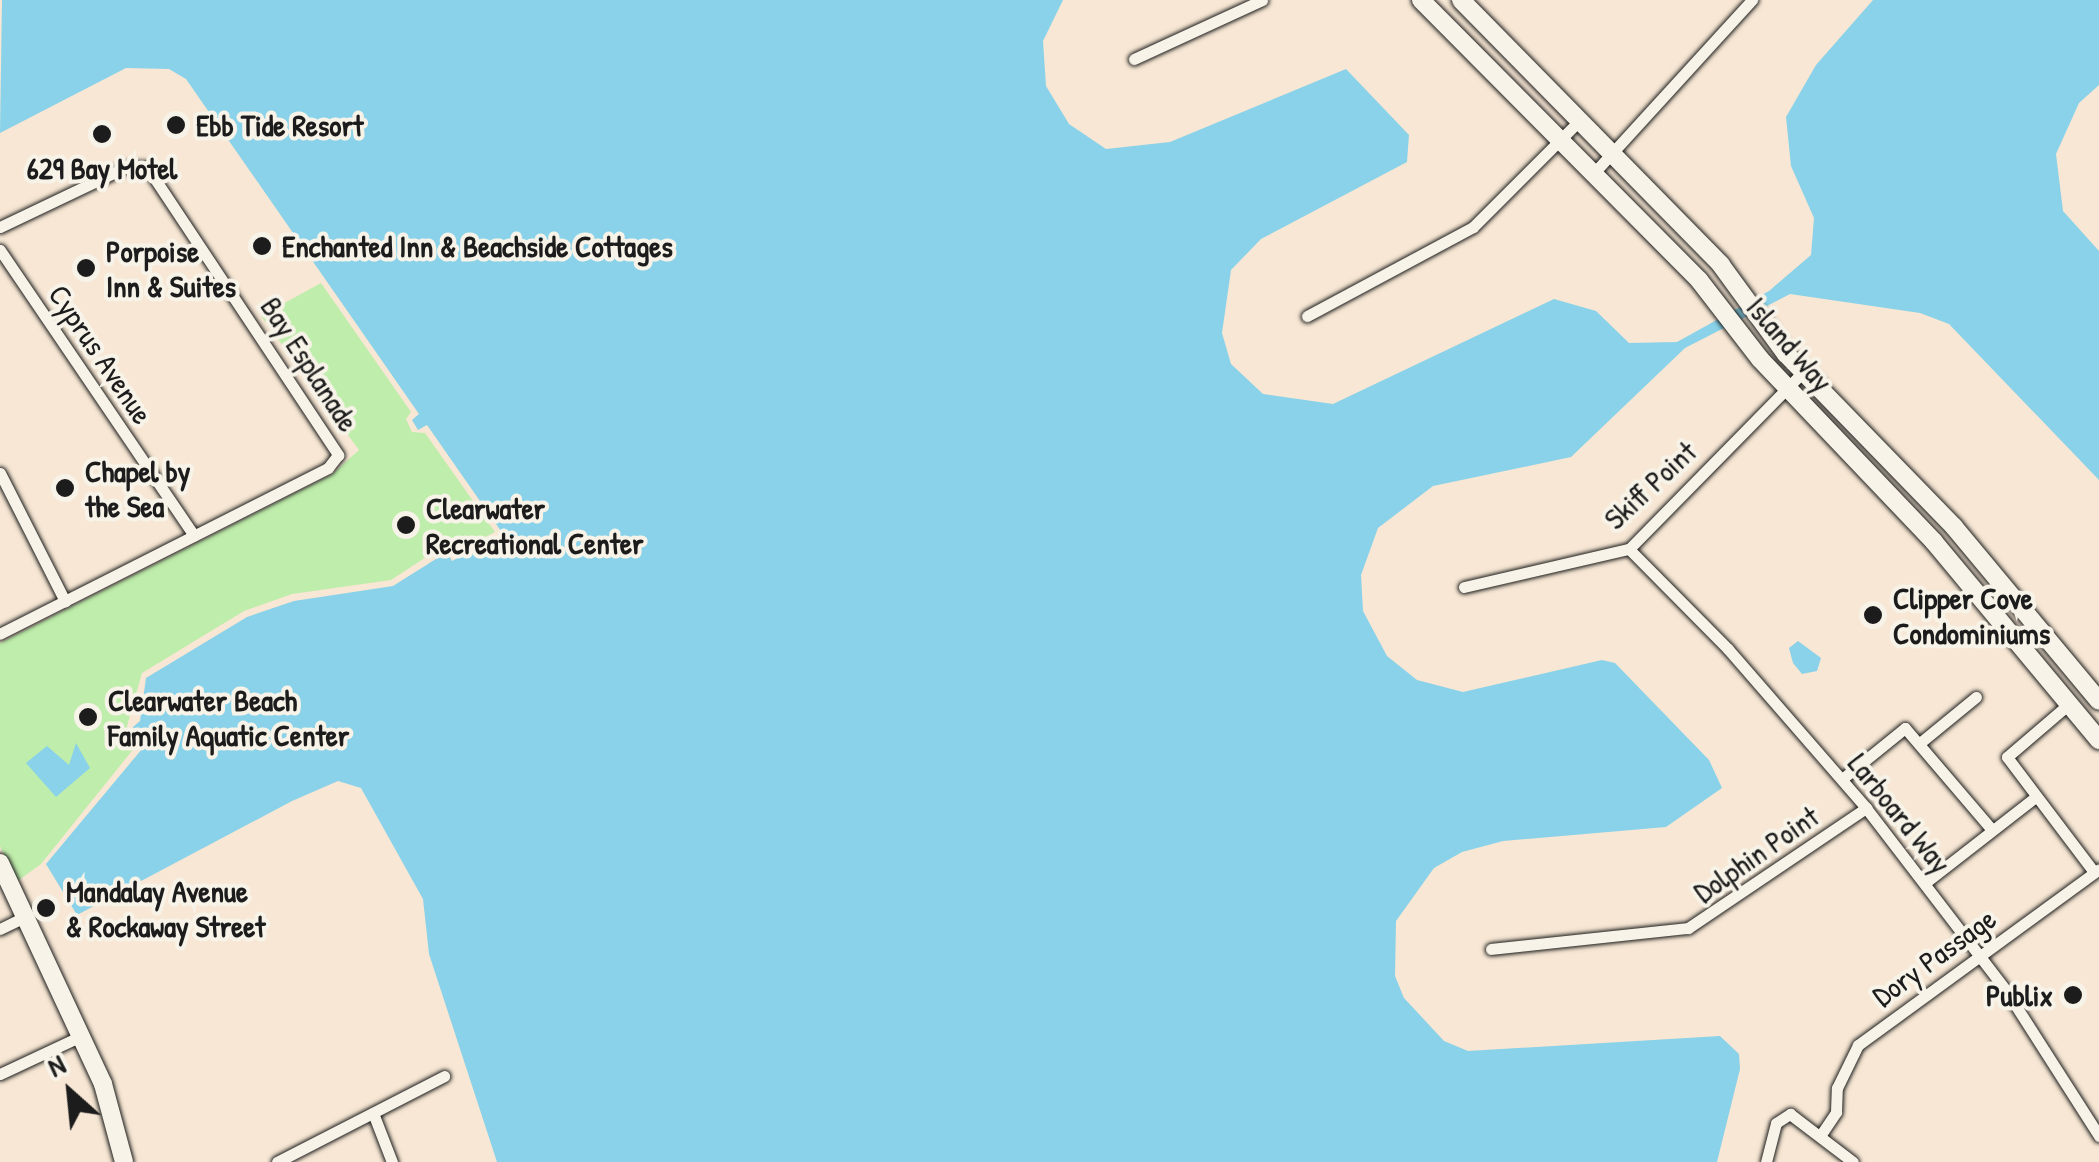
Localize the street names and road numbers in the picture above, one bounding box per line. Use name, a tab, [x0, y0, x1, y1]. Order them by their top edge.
street label: Cyprus Avenue	[41, 278, 161, 430]
street label: Island Way	[1739, 289, 1841, 399]
street label: Bay Esplanade	[253, 290, 367, 438]
street label: Skiff Point	[1597, 433, 1703, 537]
street label: Larboard Way	[1841, 746, 1959, 880]
street label: Dolphin Point	[1687, 798, 1825, 910]
street label: Dory Passage	[1865, 900, 2003, 1014]

